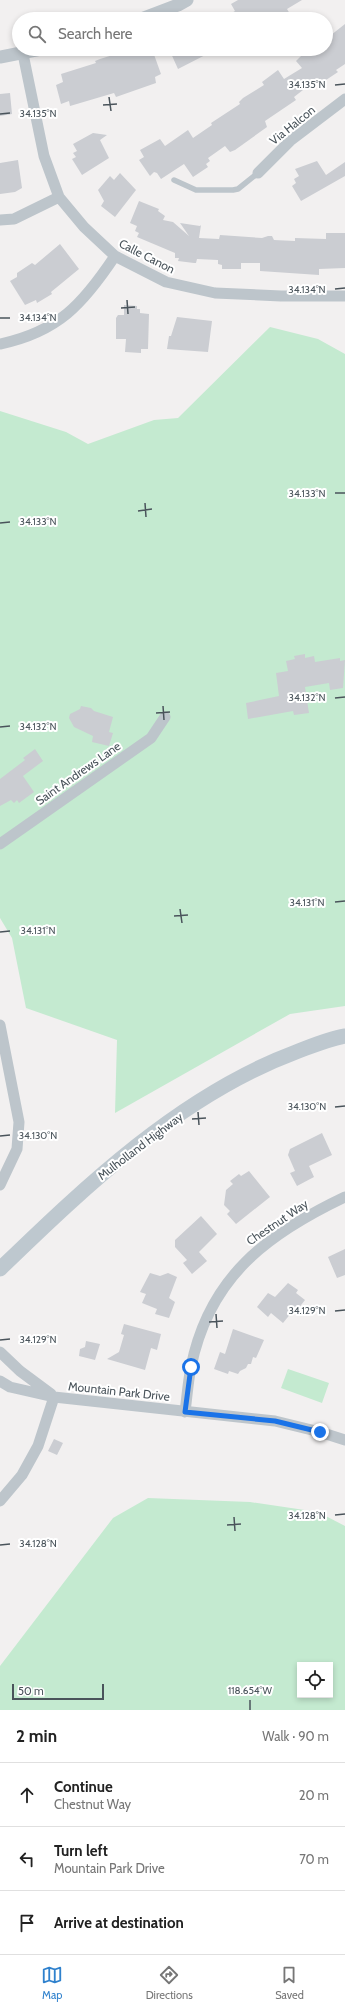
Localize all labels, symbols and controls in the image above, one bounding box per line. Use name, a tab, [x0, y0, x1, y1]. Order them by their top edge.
search box	[12, 12, 333, 56]
icon: search	[26, 23, 48, 45]
text: Search here	[58, 25, 133, 43]
text: 34.135°N	[288, 78, 326, 91]
street label: Via Halcon	[266, 102, 318, 148]
text: 34.135°N	[19, 107, 57, 120]
street label: Calle Canon	[117, 236, 178, 277]
text: 34.134°N	[288, 283, 326, 296]
text: 34.134°N	[19, 311, 57, 324]
text: 34.133°N	[288, 487, 326, 500]
text: 34.133°N	[19, 515, 57, 528]
text: 34.132°N	[289, 691, 325, 704]
text: 34.132°N	[20, 720, 56, 733]
street label: Saint Andrews Lane	[33, 738, 123, 808]
text: 34.131°N	[290, 896, 324, 909]
text: 34.131°N	[21, 924, 55, 937]
text: 34.130°N	[288, 1100, 326, 1113]
street label: Mulholland Highway	[94, 1109, 186, 1183]
text: 34.130°N	[19, 1129, 57, 1142]
street label: Chestnut Way	[243, 1196, 311, 1248]
text: 34.129°N	[288, 1304, 326, 1317]
text: 34.129°N	[19, 1333, 57, 1346]
route start	[182, 1358, 200, 1376]
street label: Mountain Park Drive	[67, 1378, 171, 1404]
route end	[311, 1423, 329, 1441]
text: 34.128°N	[288, 1509, 326, 1522]
text: 34.128°N	[19, 1537, 57, 1550]
map controls	[297, 1662, 333, 1698]
button: locate	[297, 1662, 333, 1698]
scale bar	[12, 1682, 104, 1701]
text: 50 m	[18, 1684, 44, 1698]
text: 118.654°W	[228, 1684, 272, 1697]
text: 2 min	[16, 1726, 57, 1746]
text: Walk · 90 m	[262, 1728, 329, 1744]
text: Continue	[54, 1778, 113, 1796]
icon: ahead	[16, 1784, 38, 1806]
text: 20 m	[299, 1787, 329, 1803]
text: Chestnut Way	[54, 1796, 131, 1812]
text: Turn left	[54, 1842, 108, 1860]
icon: left	[16, 1848, 38, 1870]
text: 70 m	[299, 1851, 329, 1867]
text: Mountain Park Drive	[54, 1860, 165, 1876]
icon: arrive	[16, 1912, 38, 1934]
text: Arrive at destination	[54, 1914, 184, 1932]
tab: Map	[41, 1964, 63, 2002]
tab: Directions	[146, 1964, 193, 2002]
tab: Saved	[275, 1964, 304, 2002]

